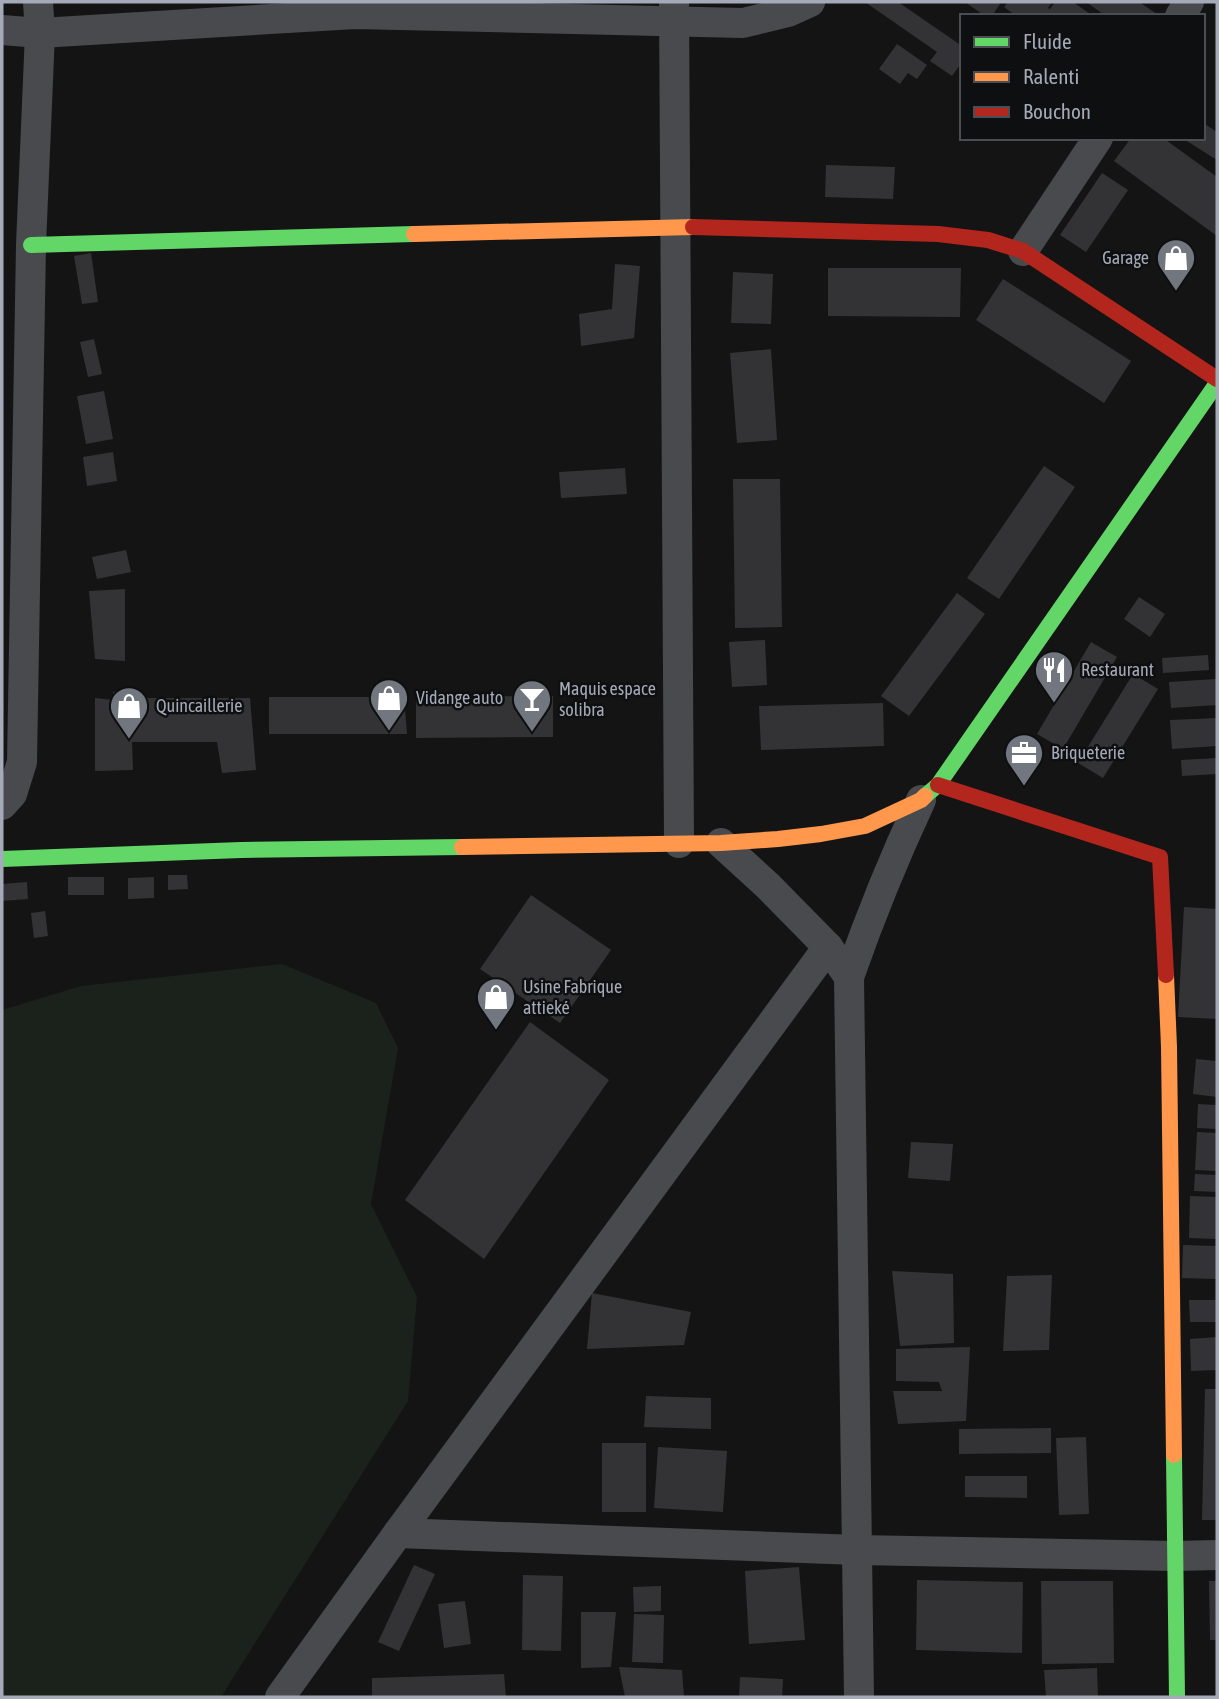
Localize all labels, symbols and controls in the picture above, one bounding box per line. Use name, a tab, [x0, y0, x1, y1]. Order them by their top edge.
legend	[960, 14, 1205, 140]
text: Fluide	[1023, 29, 1072, 53]
text: Ralenti	[1023, 64, 1079, 88]
text: Bouchon	[1023, 99, 1091, 123]
shop icon: Garage	[1155, 237, 1197, 292]
place label: Garage	[1102, 247, 1149, 268]
restaurant icon: Restaurant	[1033, 649, 1075, 704]
place label: Restaurant	[1081, 659, 1154, 680]
shop icon: Vidange auto	[368, 677, 410, 732]
bar icon: Maquis espace solibra	[511, 678, 553, 733]
place label: Maquis espace solibra	[559, 678, 656, 720]
shop icon: Quincaillerie	[108, 685, 150, 740]
place label: Vidange auto	[416, 687, 503, 708]
place label: Quincaillerie	[156, 695, 242, 716]
office icon: Briqueterie	[1003, 732, 1045, 787]
place label: Briqueterie	[1051, 742, 1125, 763]
shop icon: Usine Fabrique attieké	[475, 976, 517, 1031]
place label: Usine Fabrique attieké	[523, 976, 622, 1018]

